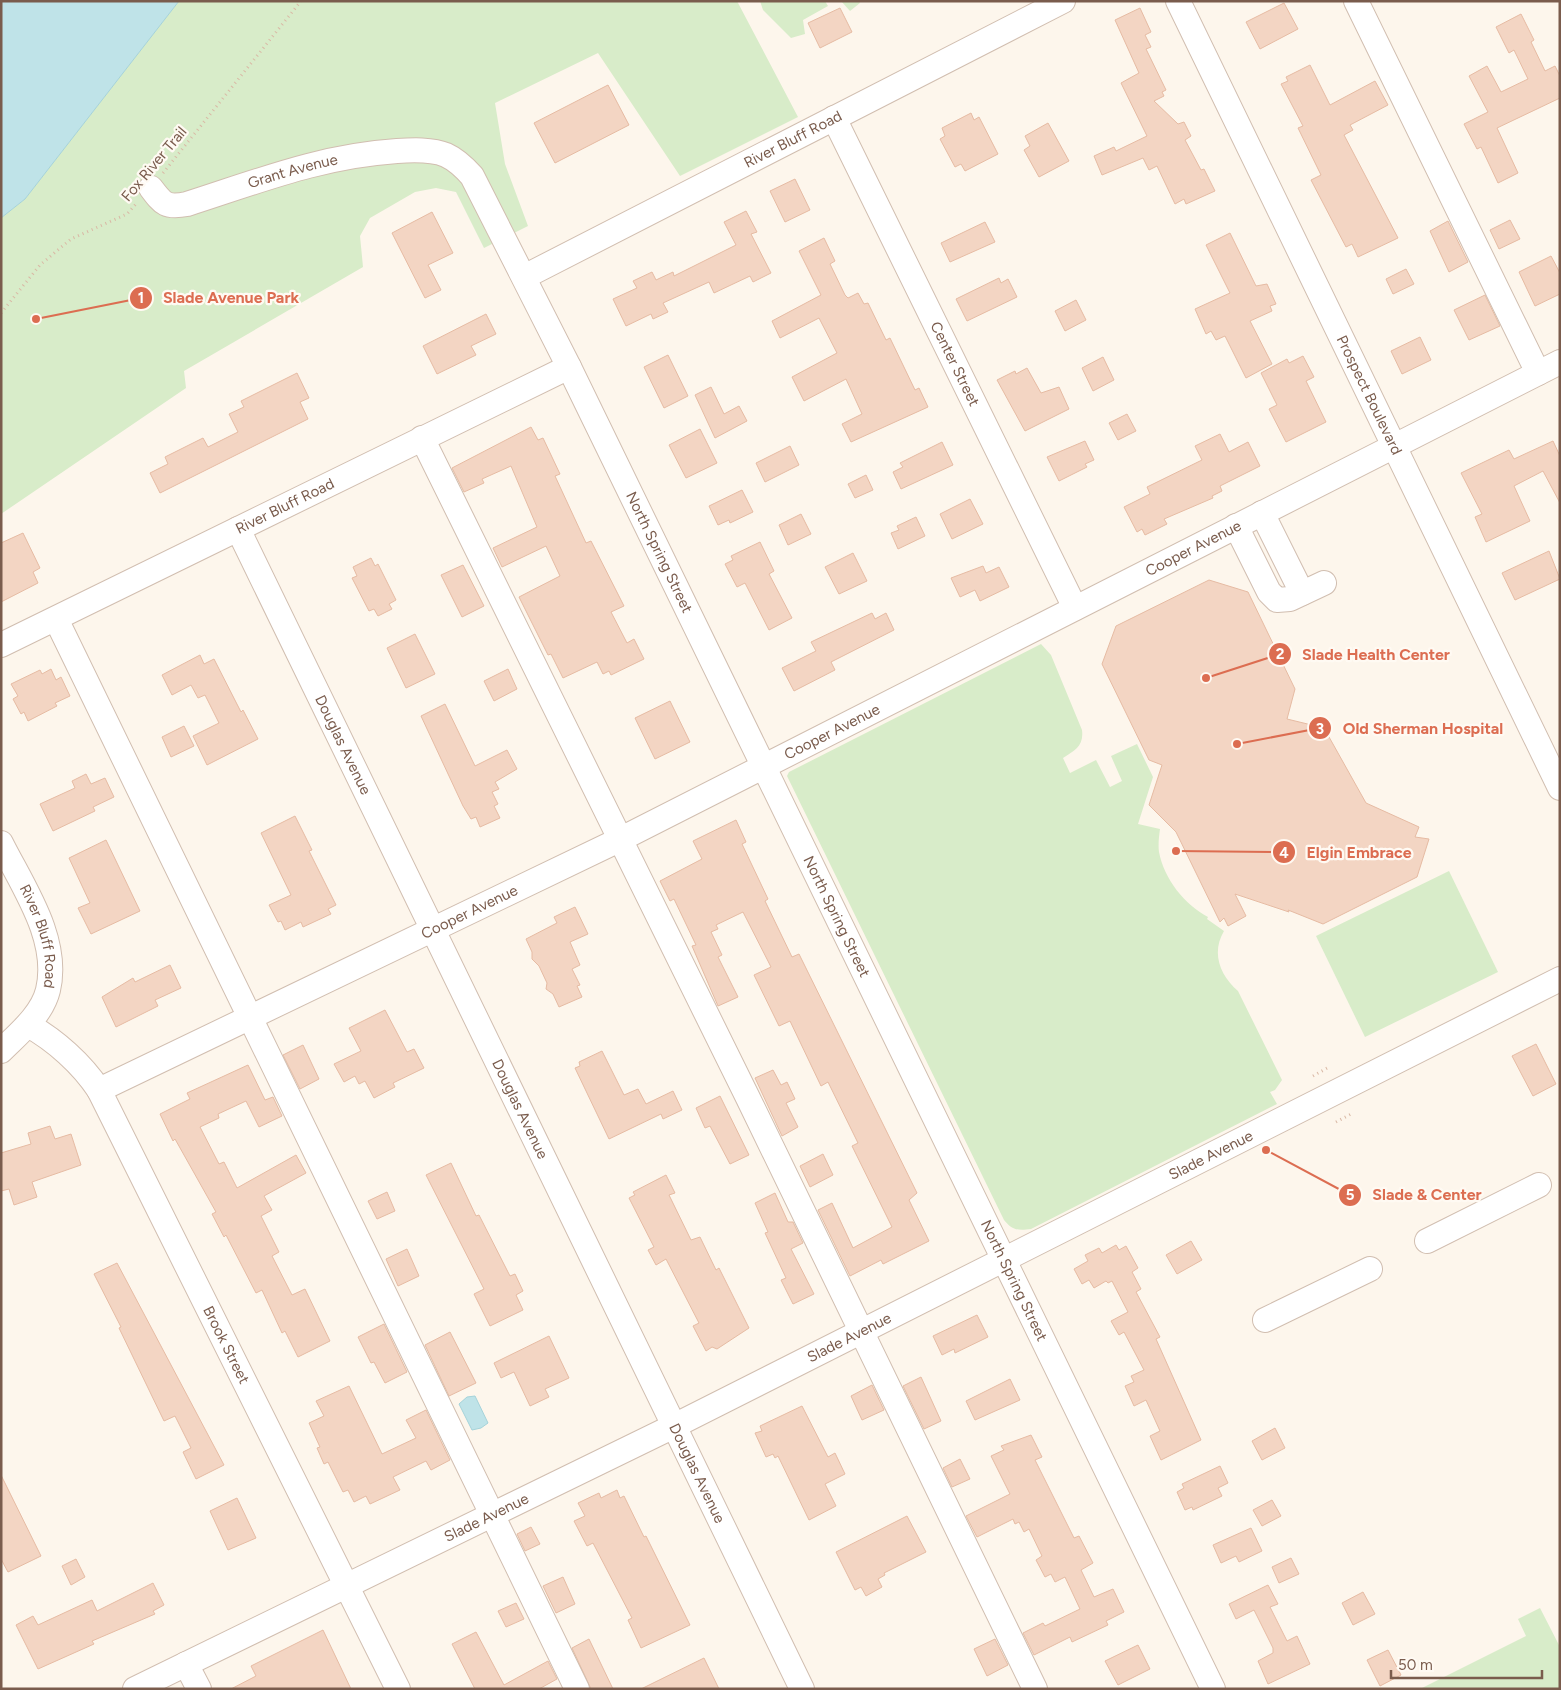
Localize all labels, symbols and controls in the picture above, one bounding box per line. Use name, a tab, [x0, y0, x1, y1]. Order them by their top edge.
street label: River Bluff Road	[741, 107, 845, 172]
street label: Fox River Trail	[118, 123, 190, 205]
street label: Grant Avenue	[246, 150, 339, 192]
callout: Slade Avenue Park	[128, 282, 309, 313]
text: Slade Avenue Park	[163, 288, 299, 307]
text: 1	[138, 289, 144, 307]
street label: Center Street	[927, 319, 983, 409]
street label: Prospect Boulevard	[1333, 332, 1406, 458]
street label: River Bluff Road	[232, 474, 337, 538]
street label: North Spring Street	[622, 489, 697, 616]
street label: Cooper Avenue	[1142, 517, 1244, 580]
callout: Slade Health Center	[1267, 639, 1460, 670]
text: 2	[1276, 645, 1285, 663]
text: Slade Health Center	[1302, 645, 1450, 664]
street label: Douglas Avenue	[311, 692, 375, 798]
street label: Cooper Avenue	[781, 700, 883, 764]
callout: Old Sherman Hospital	[1308, 713, 1513, 744]
text: Old Sherman Hospital	[1343, 719, 1503, 738]
text: 3	[1316, 720, 1324, 738]
callout: Elgin Embrace	[1271, 837, 1421, 868]
text: Elgin Embrace	[1306, 843, 1412, 862]
text: 4	[1279, 844, 1289, 862]
street label: North Spring Street	[799, 853, 874, 980]
street label: River Bluff Road	[16, 881, 59, 990]
street label: Cooper Avenue	[418, 881, 521, 943]
street label: Douglas Avenue	[488, 1056, 552, 1162]
street label: Slade Avenue	[1166, 1126, 1256, 1184]
callout: Slade & Center	[1337, 1179, 1491, 1210]
text: Slade & Center	[1372, 1185, 1482, 1204]
text: 5	[1346, 1186, 1355, 1204]
street label: North Spring Street	[977, 1217, 1051, 1344]
street label: Brook Street	[199, 1303, 253, 1387]
street label: Slade Avenue	[804, 1309, 894, 1366]
street label: Douglas Avenue	[665, 1420, 729, 1526]
street label: Slade Avenue	[441, 1489, 532, 1546]
scale bar	[1391, 1648, 1542, 1680]
text: 50 m	[1398, 1656, 1433, 1674]

